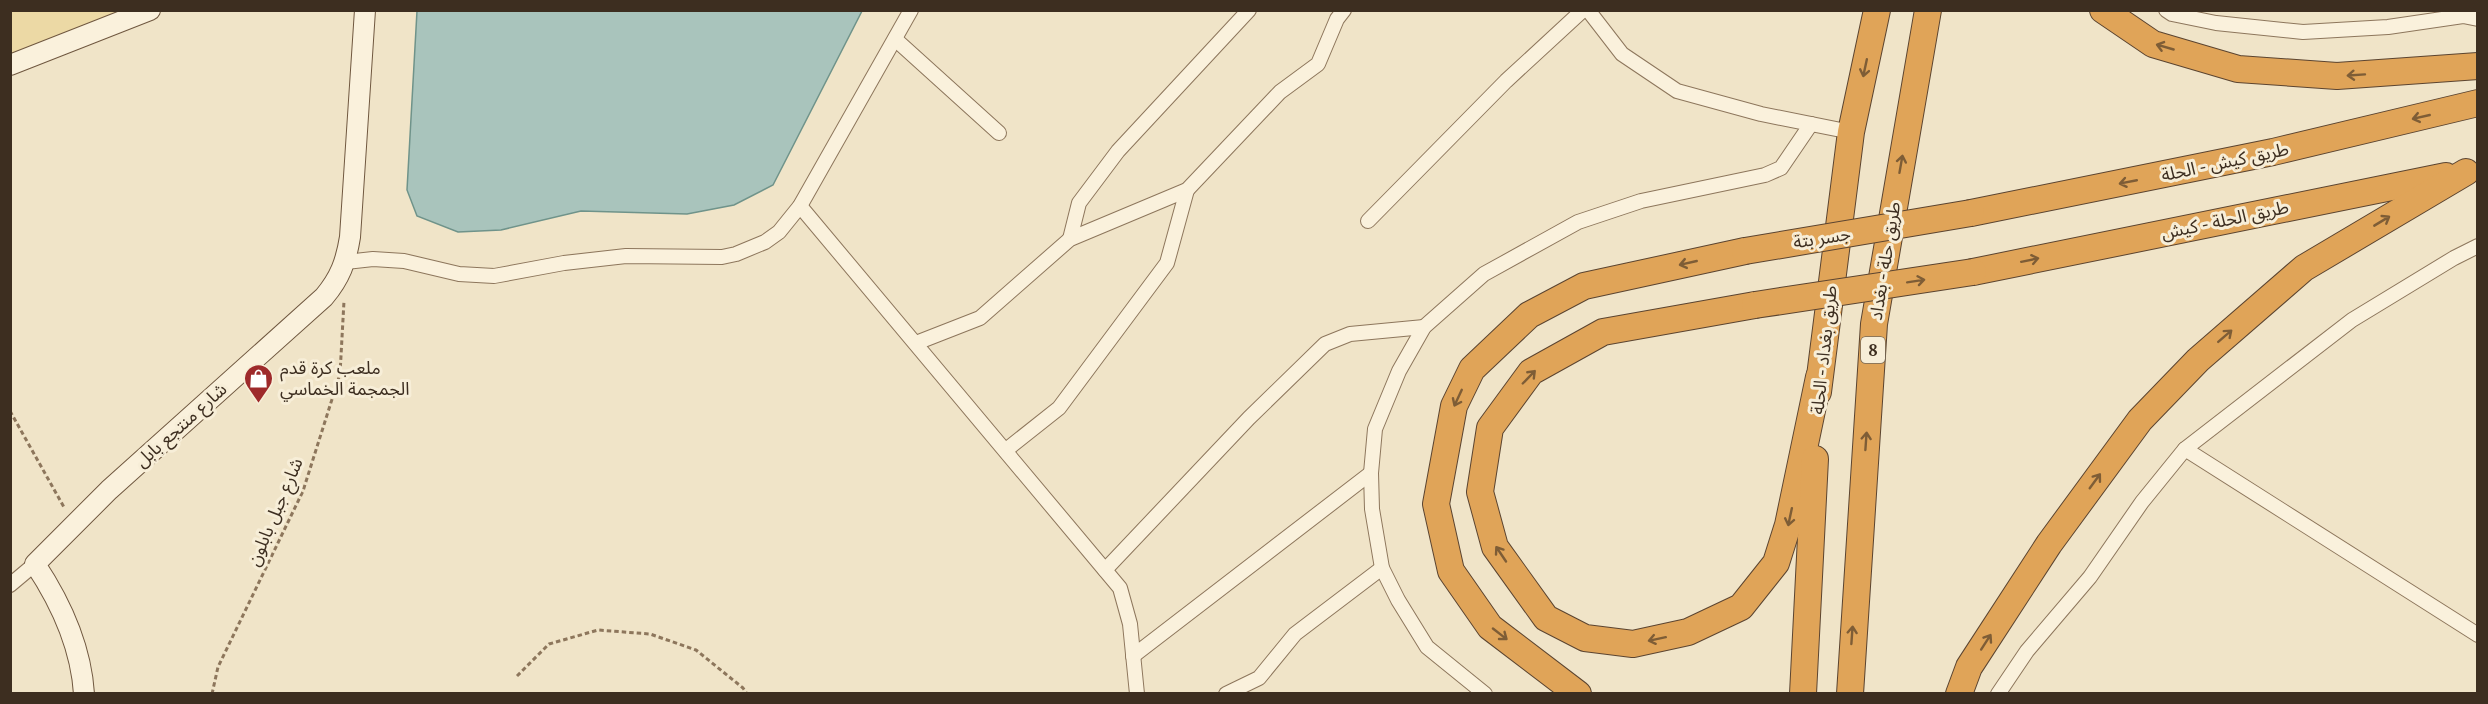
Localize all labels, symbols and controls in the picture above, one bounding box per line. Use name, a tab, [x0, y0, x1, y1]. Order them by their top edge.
one-way arrow	[2156, 41, 2175, 52]
one-way arrow	[1859, 57, 1870, 77]
one-way arrow	[2347, 69, 2367, 80]
one-way arrow	[2411, 112, 2431, 123]
street label: طريق كيش - الحلة	[2159, 136, 2291, 186]
one-way arrow	[1896, 155, 1907, 174]
one-way arrow	[2118, 177, 2138, 188]
street label: طريق الحلة - كيش	[2159, 194, 2291, 244]
street label: طريق حلة - بغداد	[1863, 200, 1905, 322]
one-way arrow	[2373, 215, 2390, 227]
street label: جسر بتة	[1791, 221, 1852, 253]
one-way arrow	[2020, 254, 2040, 265]
one-way arrow	[1679, 258, 1698, 270]
one-way arrow	[1906, 275, 1926, 286]
street label: طريق بغداد - الحلة	[1804, 284, 1842, 416]
one-way arrow	[2217, 329, 2232, 343]
road number: 8	[1861, 337, 1885, 363]
place label: ملعب كرة قدم الجمجمة الخماسي	[280, 355, 410, 402]
shop icon: ملعب كرة قدم الجمجمة الخماسي	[243, 362, 275, 404]
one-way arrow	[1522, 369, 1536, 384]
street label: شارع منتجع بابل	[129, 377, 233, 474]
one-way arrow	[1452, 389, 1464, 407]
one-way arrow	[1861, 431, 1872, 451]
street label: شارع جبل بابلون	[240, 454, 310, 571]
one-way arrow	[2089, 473, 2102, 489]
one-way arrow	[1784, 507, 1795, 526]
one-way arrow	[1495, 546, 1507, 562]
one-way arrow	[1847, 626, 1858, 646]
one-way arrow	[1492, 628, 1508, 641]
one-way arrow	[1979, 633, 1992, 650]
one-way arrow	[1647, 634, 1667, 645]

